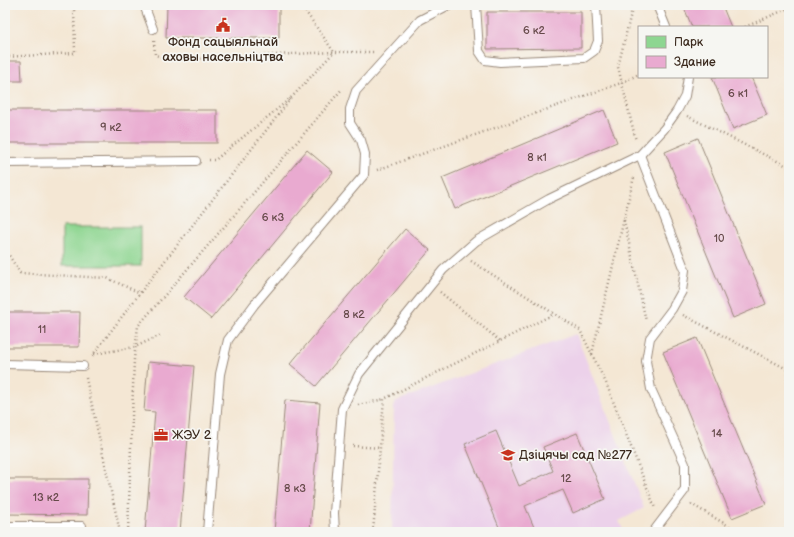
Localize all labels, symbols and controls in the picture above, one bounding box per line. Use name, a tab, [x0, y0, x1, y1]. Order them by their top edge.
public building icon: Фонд сацыяльнай аховы насельніцтва	[215, 17, 231, 33]
house number: 6 к2	[523, 24, 546, 37]
legend	[638, 26, 768, 78]
place label: Фонд сацыяльнай аховы насельніцтва	[162, 34, 284, 65]
text: Парк	[674, 35, 704, 50]
text: Здание	[674, 55, 716, 70]
house number: 6 к1	[728, 87, 748, 100]
house number: 9 к2	[100, 121, 122, 134]
house number: 8 к1	[527, 151, 547, 164]
house number: 6 к3	[262, 211, 284, 224]
house number: 10	[714, 232, 725, 245]
house number: 8 к2	[343, 308, 365, 321]
house number: 11	[38, 323, 46, 336]
office icon: ЖЭУ 2	[153, 427, 169, 443]
place label: ЖЭУ 2	[172, 427, 212, 443]
house number: 14	[712, 427, 723, 440]
school or university icon: Дзіцячы сад №277	[500, 447, 516, 463]
place label: Дзіцячы сад №277	[519, 447, 633, 463]
house number: 12	[561, 472, 572, 485]
house number: 8 к3	[284, 482, 306, 495]
house number: 13 к2	[33, 491, 60, 504]

